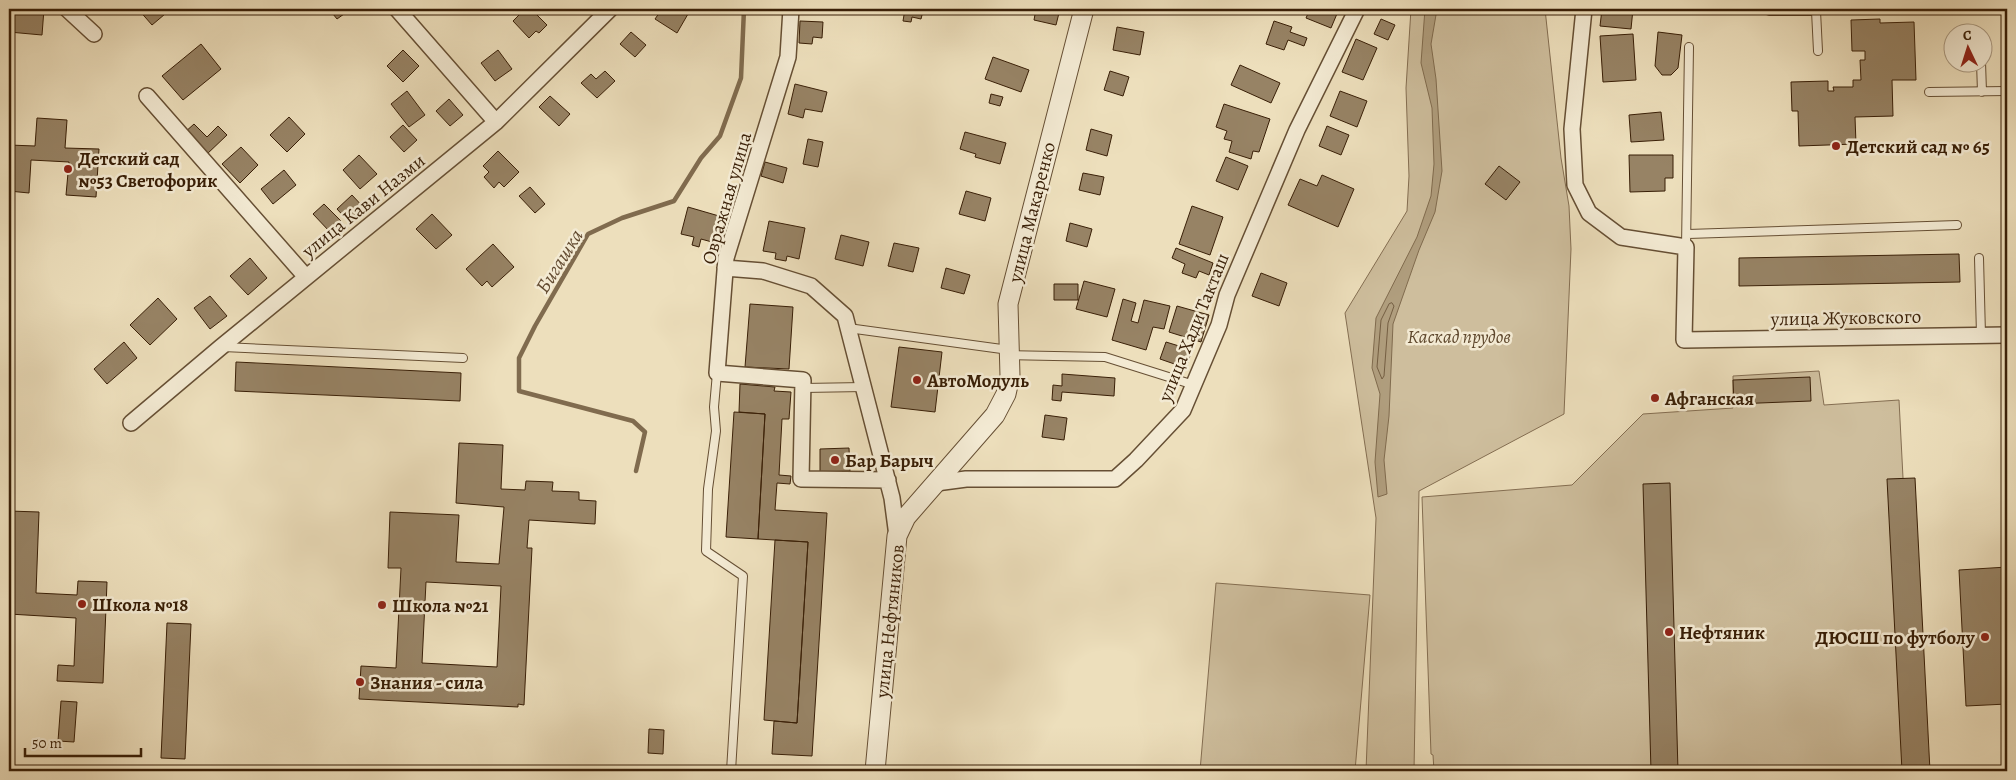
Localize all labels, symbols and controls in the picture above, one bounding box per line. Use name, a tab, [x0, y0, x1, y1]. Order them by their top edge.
north arrow	[1944, 22, 1994, 72]
text: С	[1962, 26, 1972, 45]
street label: Овражная улица	[696, 129, 758, 267]
place label: Детский сад № 65	[1846, 134, 1990, 160]
street label: улица Макаренко	[1002, 139, 1062, 286]
marker: Детский сад № 65	[1830, 140, 1842, 152]
place label: Детский сад №53 Светофорик	[78, 146, 218, 194]
street label: улица Кави Назми	[296, 148, 431, 264]
marker: Детский сад №53 Светофорик	[62, 163, 74, 175]
water label: Бигашка	[529, 224, 590, 299]
street label: улица Хади Такташ	[1152, 249, 1236, 407]
street label: улица Жуковского	[1769, 304, 1922, 332]
park label: Каскад прудов	[1407, 324, 1511, 350]
place label: АвтоМодуль	[926, 368, 1029, 394]
marker: АвтоМодуль	[911, 374, 923, 386]
place label: Афганская	[1664, 386, 1754, 412]
marker: Афганская	[1649, 392, 1661, 404]
place label: Бар Барыч	[845, 448, 933, 474]
marker: Бар Барыч	[829, 454, 841, 466]
street label: улица Нефтяников	[869, 543, 911, 700]
place label: Школа №18	[92, 592, 188, 618]
place label: Школа №21	[392, 593, 489, 619]
marker: Школа №18	[76, 598, 88, 610]
marker: Школа №21	[376, 599, 388, 611]
place label: Нефтяник	[1679, 620, 1765, 646]
place label: ДЮСШ по футболу	[1815, 625, 1976, 651]
marker: Нефтяник	[1663, 626, 1675, 638]
marker: ДЮСШ по футболу	[1979, 631, 1991, 643]
place label: Знания - сила	[370, 670, 484, 696]
marker: Знания - сила	[354, 676, 366, 688]
scale bar	[25, 725, 141, 757]
text: 50 m	[32, 733, 62, 753]

